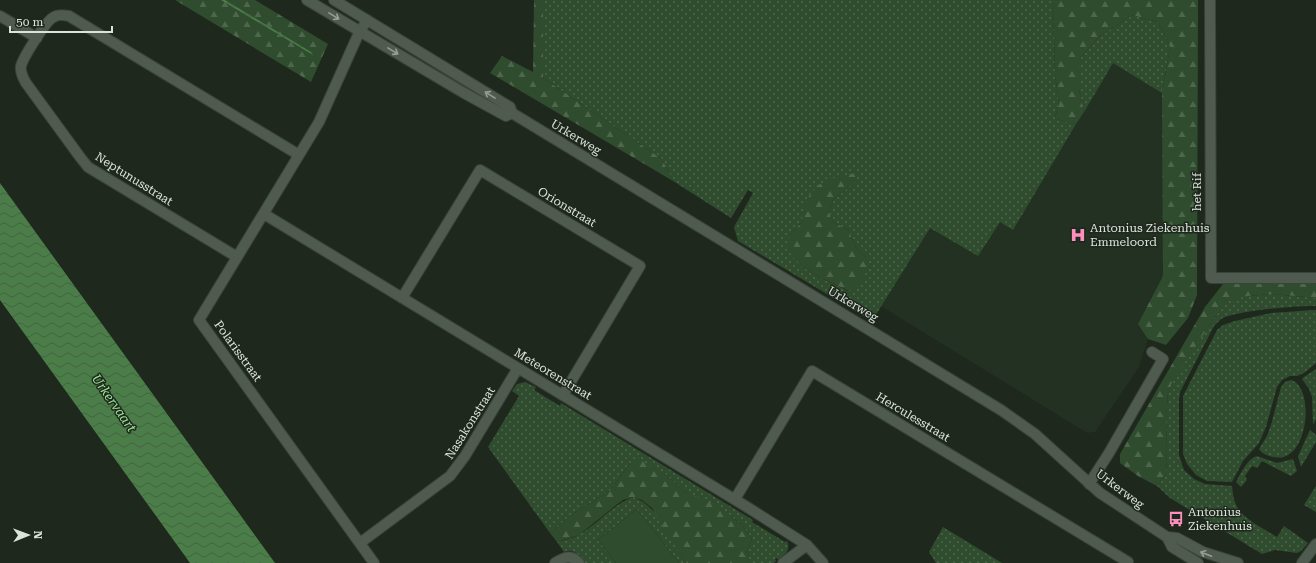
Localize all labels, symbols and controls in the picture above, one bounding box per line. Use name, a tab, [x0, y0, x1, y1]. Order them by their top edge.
scale bar	[10, 8, 112, 34]
one-way arrow	[328, 12, 340, 20]
text: 50 m	[16, 15, 43, 29]
one-way arrow	[387, 48, 399, 56]
one-way arrow	[485, 91, 496, 99]
street label: Urkerweg	[548, 116, 604, 158]
street label: Neptunusstraat	[93, 150, 176, 209]
street label: het Rif	[1190, 172, 1204, 211]
street label: Orionstraat	[535, 184, 599, 230]
place label: Antonius Ziekenhuis Emmeloord	[1090, 221, 1210, 249]
hospital icon: Antonius Ziekenhuis Emmeloord	[1069, 226, 1087, 244]
street label: Urkerweg	[825, 283, 881, 325]
street label: Polarisstraat	[211, 318, 265, 385]
street label: Meteorenstraat	[512, 345, 595, 403]
water label: Urkervaart	[89, 371, 139, 435]
street label: Nasakonstraat	[442, 384, 498, 462]
street label: Herculesstraat	[874, 389, 953, 445]
street label: Urkerweg	[1093, 466, 1147, 512]
place label: Antonius Ziekenhuis	[1188, 505, 1252, 533]
bus stop icon: Antonius Ziekenhuis	[1167, 510, 1185, 528]
north arrow	[8, 515, 48, 555]
text: N	[31, 530, 44, 540]
one-way arrow	[1201, 549, 1213, 557]

